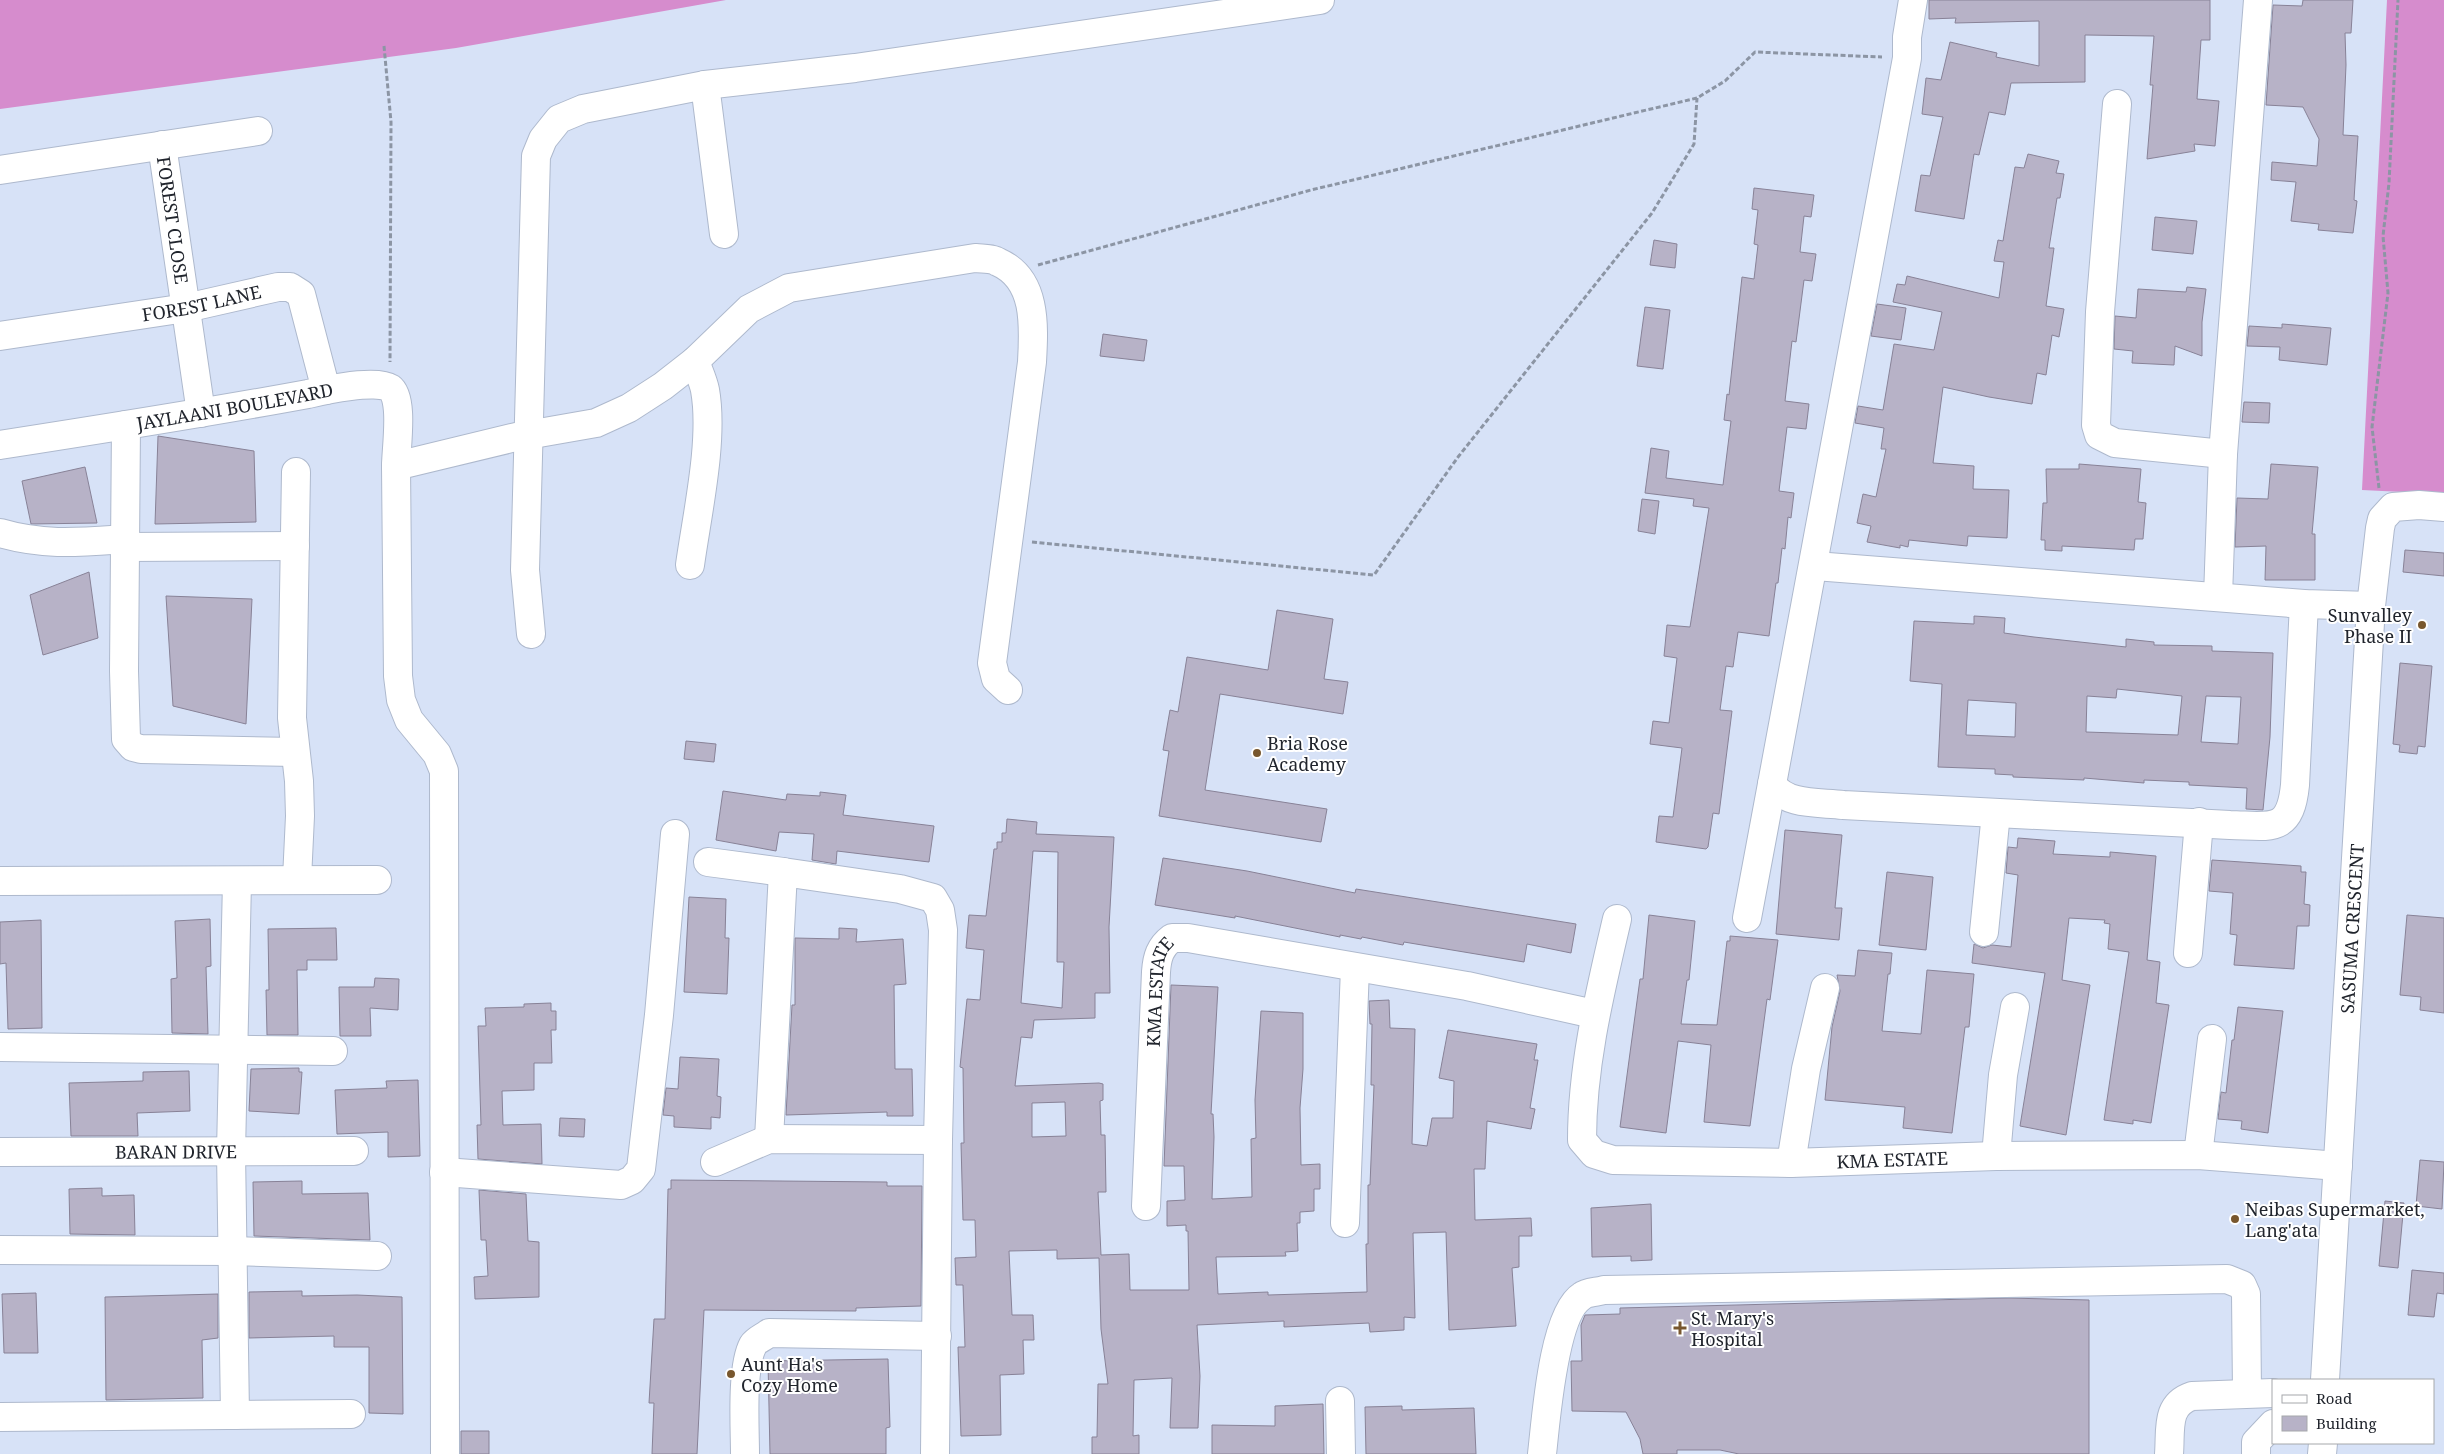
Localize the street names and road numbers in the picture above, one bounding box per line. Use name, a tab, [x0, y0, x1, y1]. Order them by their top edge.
street label: FOREST CLOSE	[152, 155, 194, 286]
street label: FOREST LANE	[140, 279, 263, 327]
street label: JAYLAANI BOULEVARD	[134, 377, 335, 435]
street label: SASUMA CRESCENT	[2335, 843, 2369, 1014]
street label: KMA ESTATE	[1141, 931, 1179, 1047]
street label: BARAN DRIVE	[115, 1139, 237, 1164]
street label: KMA ESTATE	[1836, 1146, 1948, 1173]

